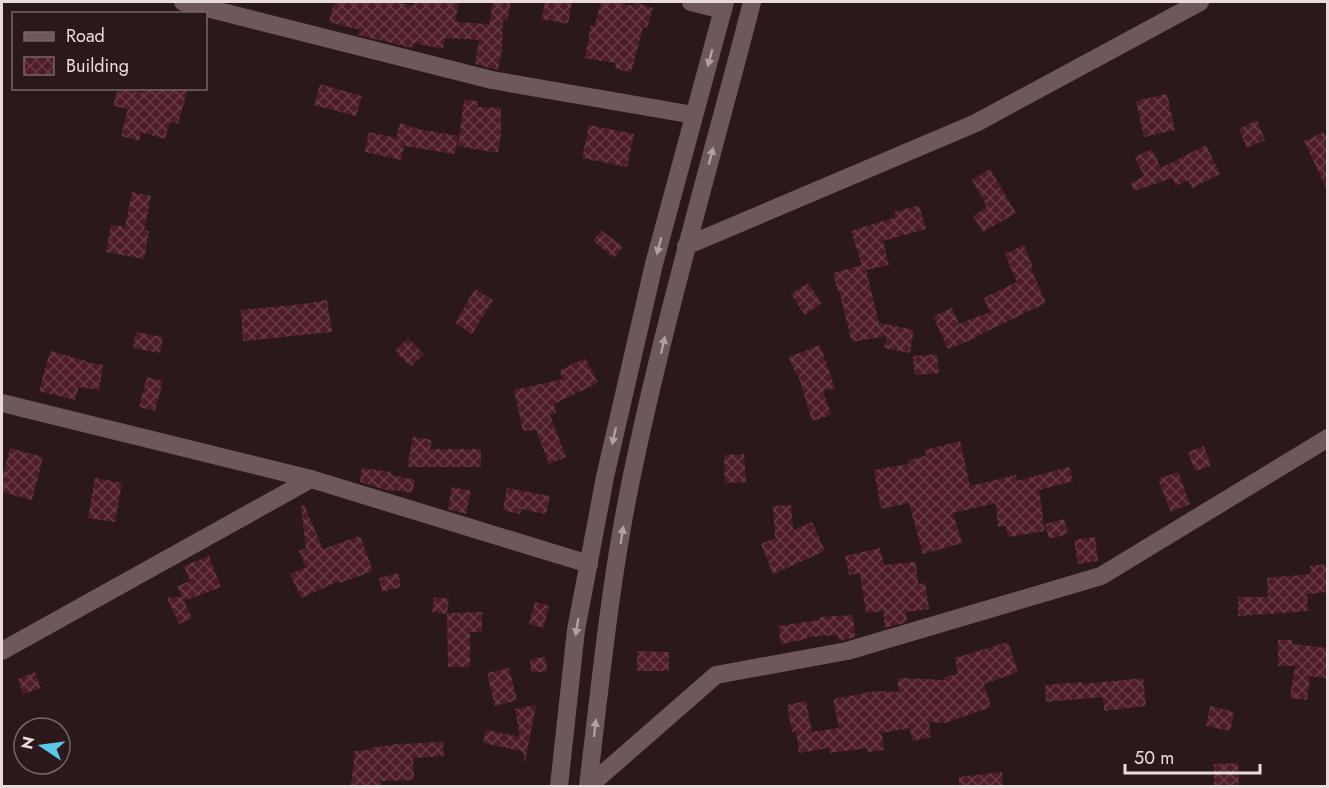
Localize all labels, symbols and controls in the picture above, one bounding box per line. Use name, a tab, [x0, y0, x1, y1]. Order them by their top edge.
legend	[12, 12, 207, 90]
text: Road	[66, 23, 105, 49]
one-way arrow	[705, 49, 714, 67]
text: Building	[66, 53, 129, 79]
one-way arrow	[707, 147, 716, 165]
one-way arrow	[654, 237, 663, 255]
one-way arrow	[659, 336, 669, 354]
one-way arrow	[609, 427, 619, 445]
one-way arrow	[618, 526, 627, 545]
one-way arrow	[572, 618, 581, 637]
north arrow	[12, 716, 72, 776]
one-way arrow	[590, 719, 599, 738]
text: N	[15, 734, 41, 752]
scale bar	[1125, 737, 1260, 775]
text: 50 m	[1134, 745, 1174, 771]

